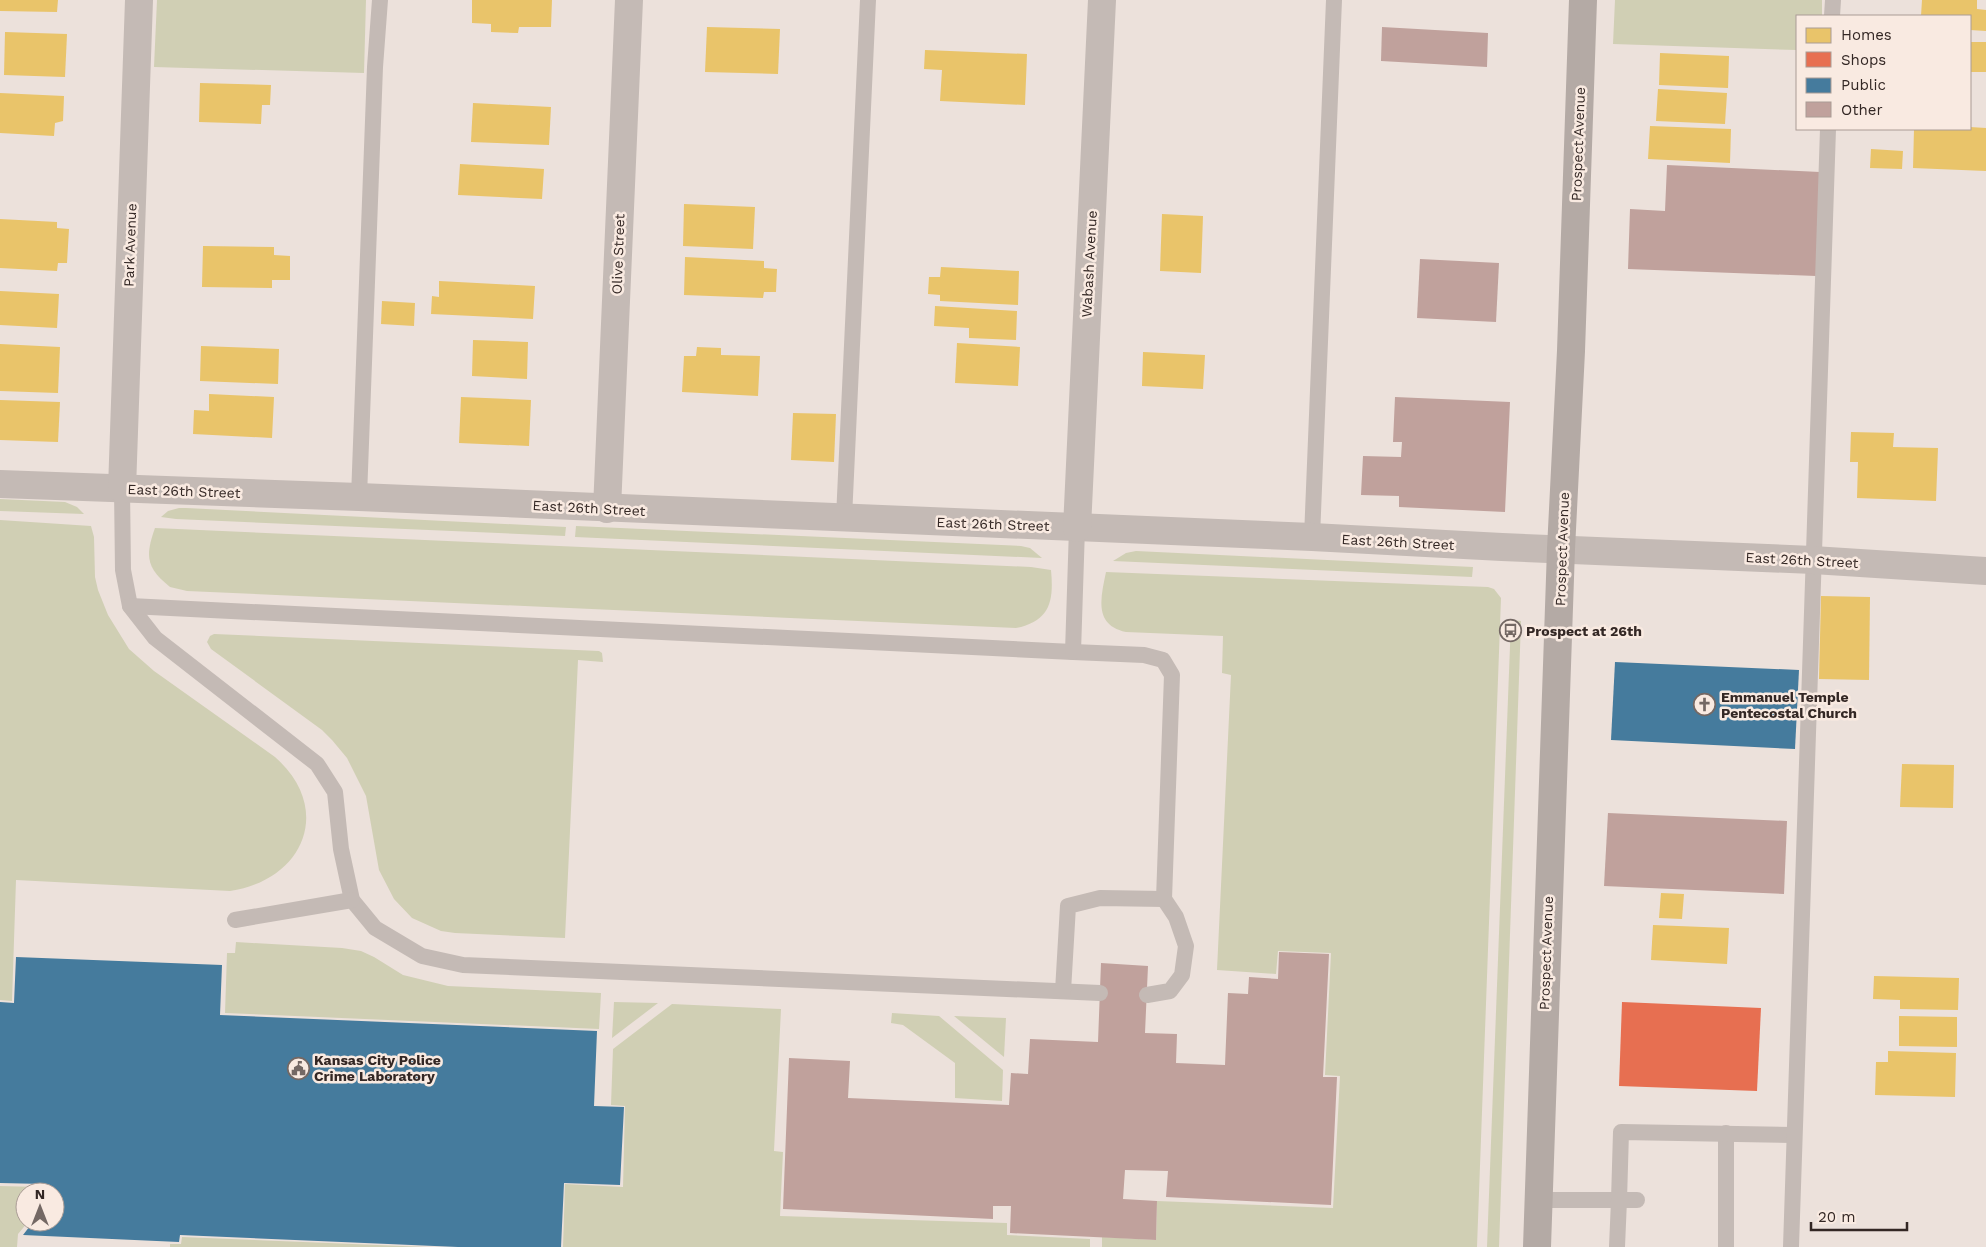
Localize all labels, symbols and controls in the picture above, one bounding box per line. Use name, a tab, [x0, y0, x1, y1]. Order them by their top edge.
legend	[1796, 15, 1971, 130]
text: Homes	[1841, 26, 1892, 44]
text: Shops	[1841, 51, 1886, 69]
text: Public	[1841, 76, 1886, 94]
street label: Prospect Avenue	[1568, 87, 1588, 201]
text: Other	[1841, 101, 1883, 119]
street label: Park Avenue	[121, 203, 139, 287]
street label: Wabash Avenue	[1078, 210, 1100, 318]
street label: Olive Street	[609, 213, 627, 295]
street label: East 26th Street	[127, 481, 241, 501]
street label: Prospect Avenue	[1552, 492, 1572, 606]
street label: East 26th Street	[532, 497, 646, 519]
street label: East 26th Street	[936, 514, 1050, 534]
street label: East 26th Street	[1341, 531, 1455, 553]
street label: East 26th Street	[1745, 549, 1859, 571]
bus stop icon: Prospect at 26th	[1498, 619, 1522, 643]
place label: Prospect at 26th	[1526, 623, 1642, 639]
place label: Emmanuel Temple Pentecostal Church	[1721, 689, 1857, 721]
church icon: Emmanuel Temple Pentecostal Church	[1693, 693, 1717, 717]
street label: Prospect Avenue	[1536, 896, 1556, 1010]
place label: Kansas City Police Crime Laboratory	[314, 1052, 441, 1084]
public building icon: Kansas City Police Crime Laboratory	[286, 1056, 310, 1080]
north arrow	[15, 1182, 65, 1232]
text: N	[35, 1186, 45, 1202]
scale bar	[1811, 1200, 1907, 1232]
text: 20 m	[1818, 1208, 1856, 1226]

